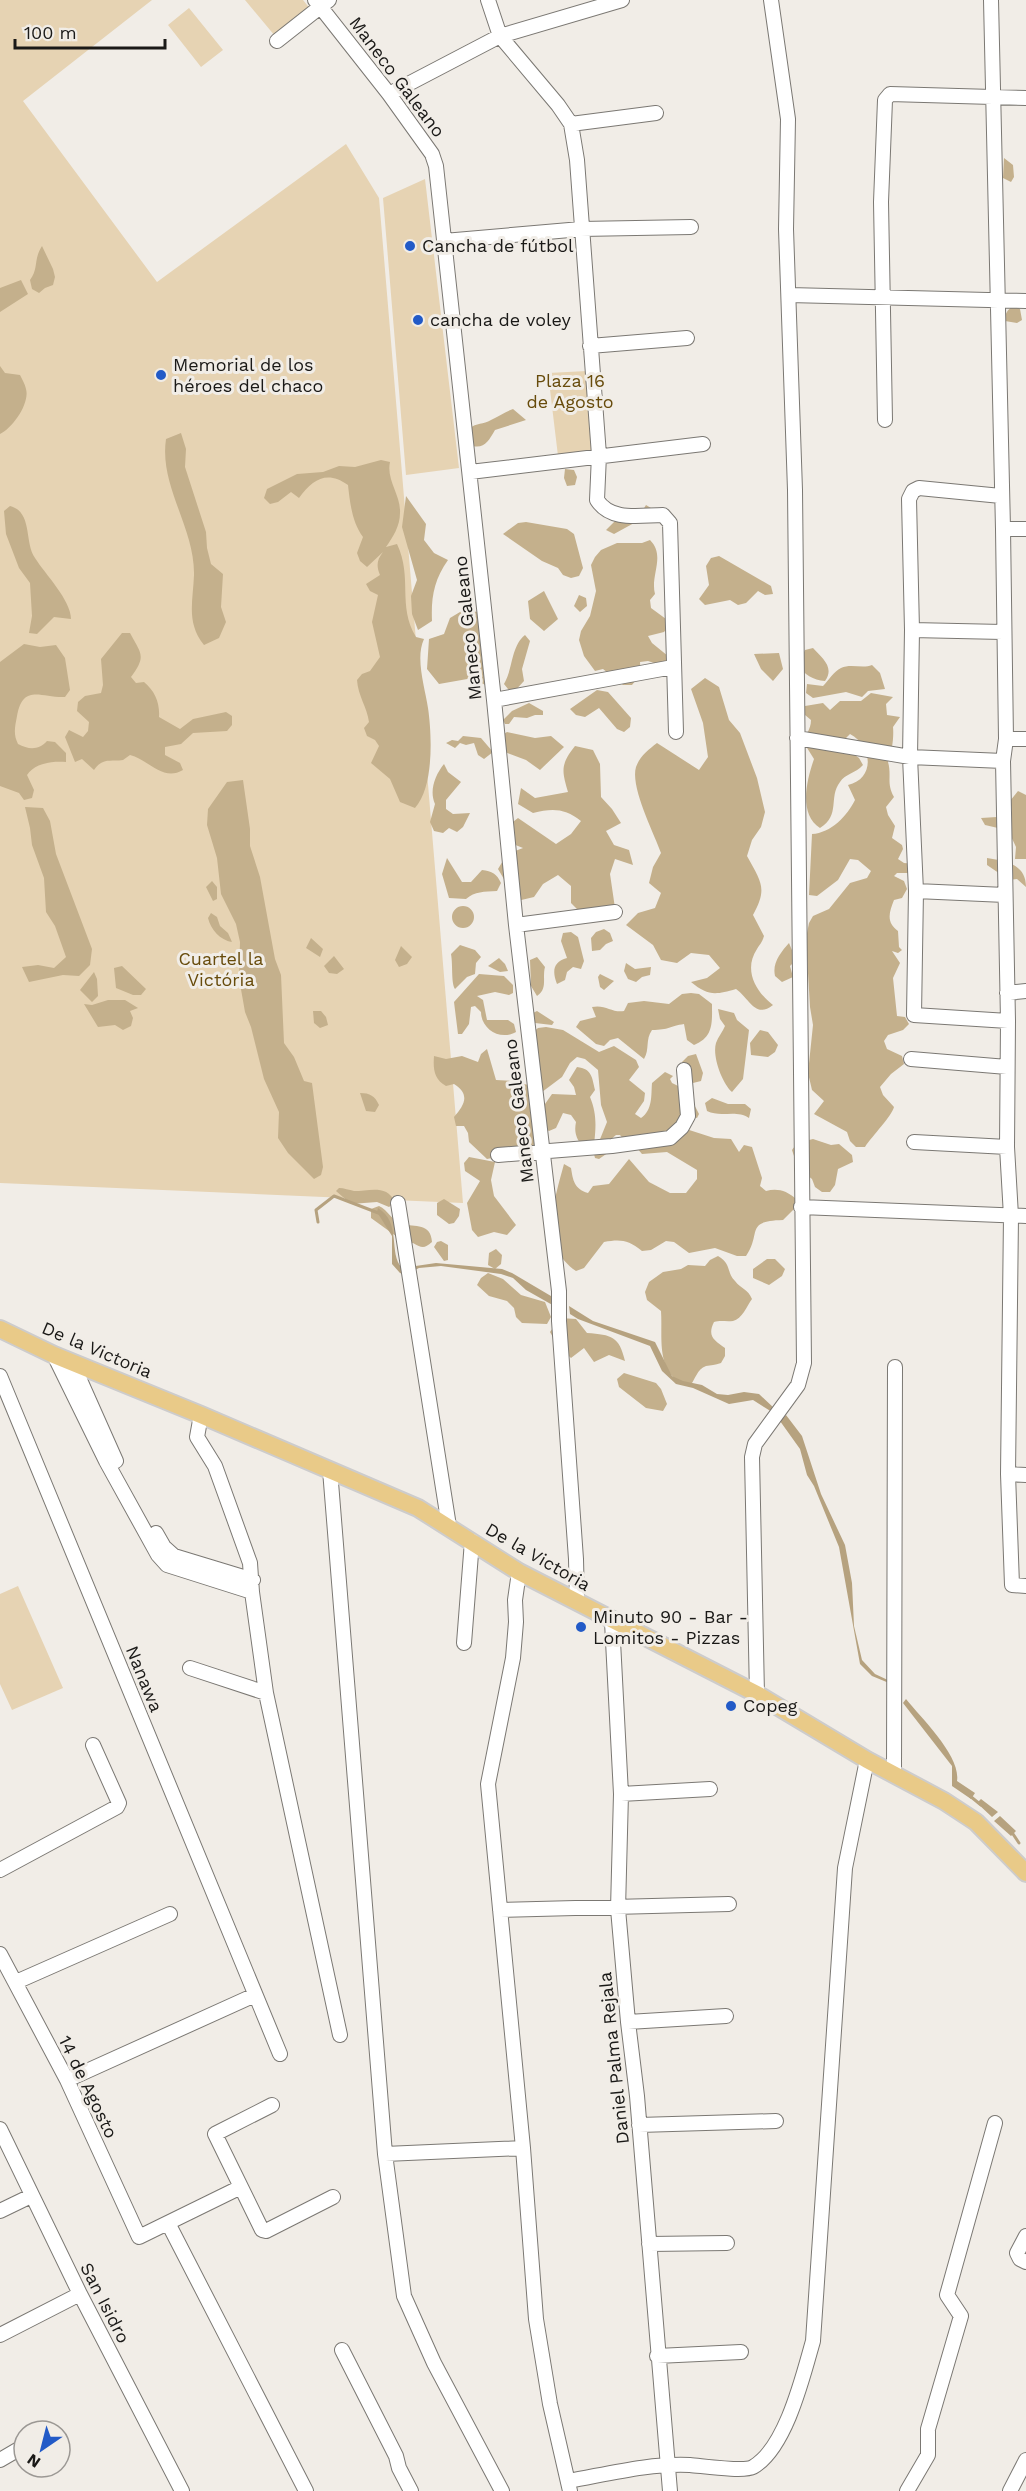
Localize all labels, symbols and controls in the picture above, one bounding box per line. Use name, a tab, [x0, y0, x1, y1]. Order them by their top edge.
scale bar	[15, 12, 165, 50]
street label: Maneco Galeano	[345, 12, 449, 141]
text: 100 m	[24, 22, 77, 43]
place label: Cancha de fútbol	[422, 235, 574, 256]
marker: Cancha de fútbol	[403, 239, 417, 253]
place label: cancha de voley	[430, 309, 572, 330]
marker: cancha de voley	[411, 313, 425, 327]
place label: Memorial de los héroes del chaco	[173, 354, 323, 396]
marker: Memorial de los héroes del chaco	[154, 368, 168, 382]
park label: Plaza 16 de Agosto	[526, 370, 614, 412]
street label: Maneco Galeano	[449, 555, 486, 701]
park label: Cuartel la Victória	[178, 948, 264, 990]
street label: Maneco Galeano	[499, 1038, 538, 1184]
street label: De la Victoria	[39, 1317, 155, 1382]
street label: De la Victoria	[482, 1518, 594, 1595]
place label: Minuto 90 - Bar - Lomitos - Pizzas	[593, 1606, 748, 1648]
marker: Minuto 90 - Bar - Lomitos - Pizzas	[574, 1620, 588, 1634]
street label: Nanawa	[122, 1643, 167, 1715]
place label: Copeg	[743, 1695, 798, 1716]
marker: Copeg	[724, 1699, 738, 1713]
street label: Daniel Palma Rejala	[594, 1971, 633, 2145]
street label: 14 de Agosto	[55, 2032, 122, 2141]
street label: San Isidro	[76, 2259, 135, 2346]
north arrow	[12, 2419, 72, 2479]
text: N	[23, 2450, 44, 2472]

